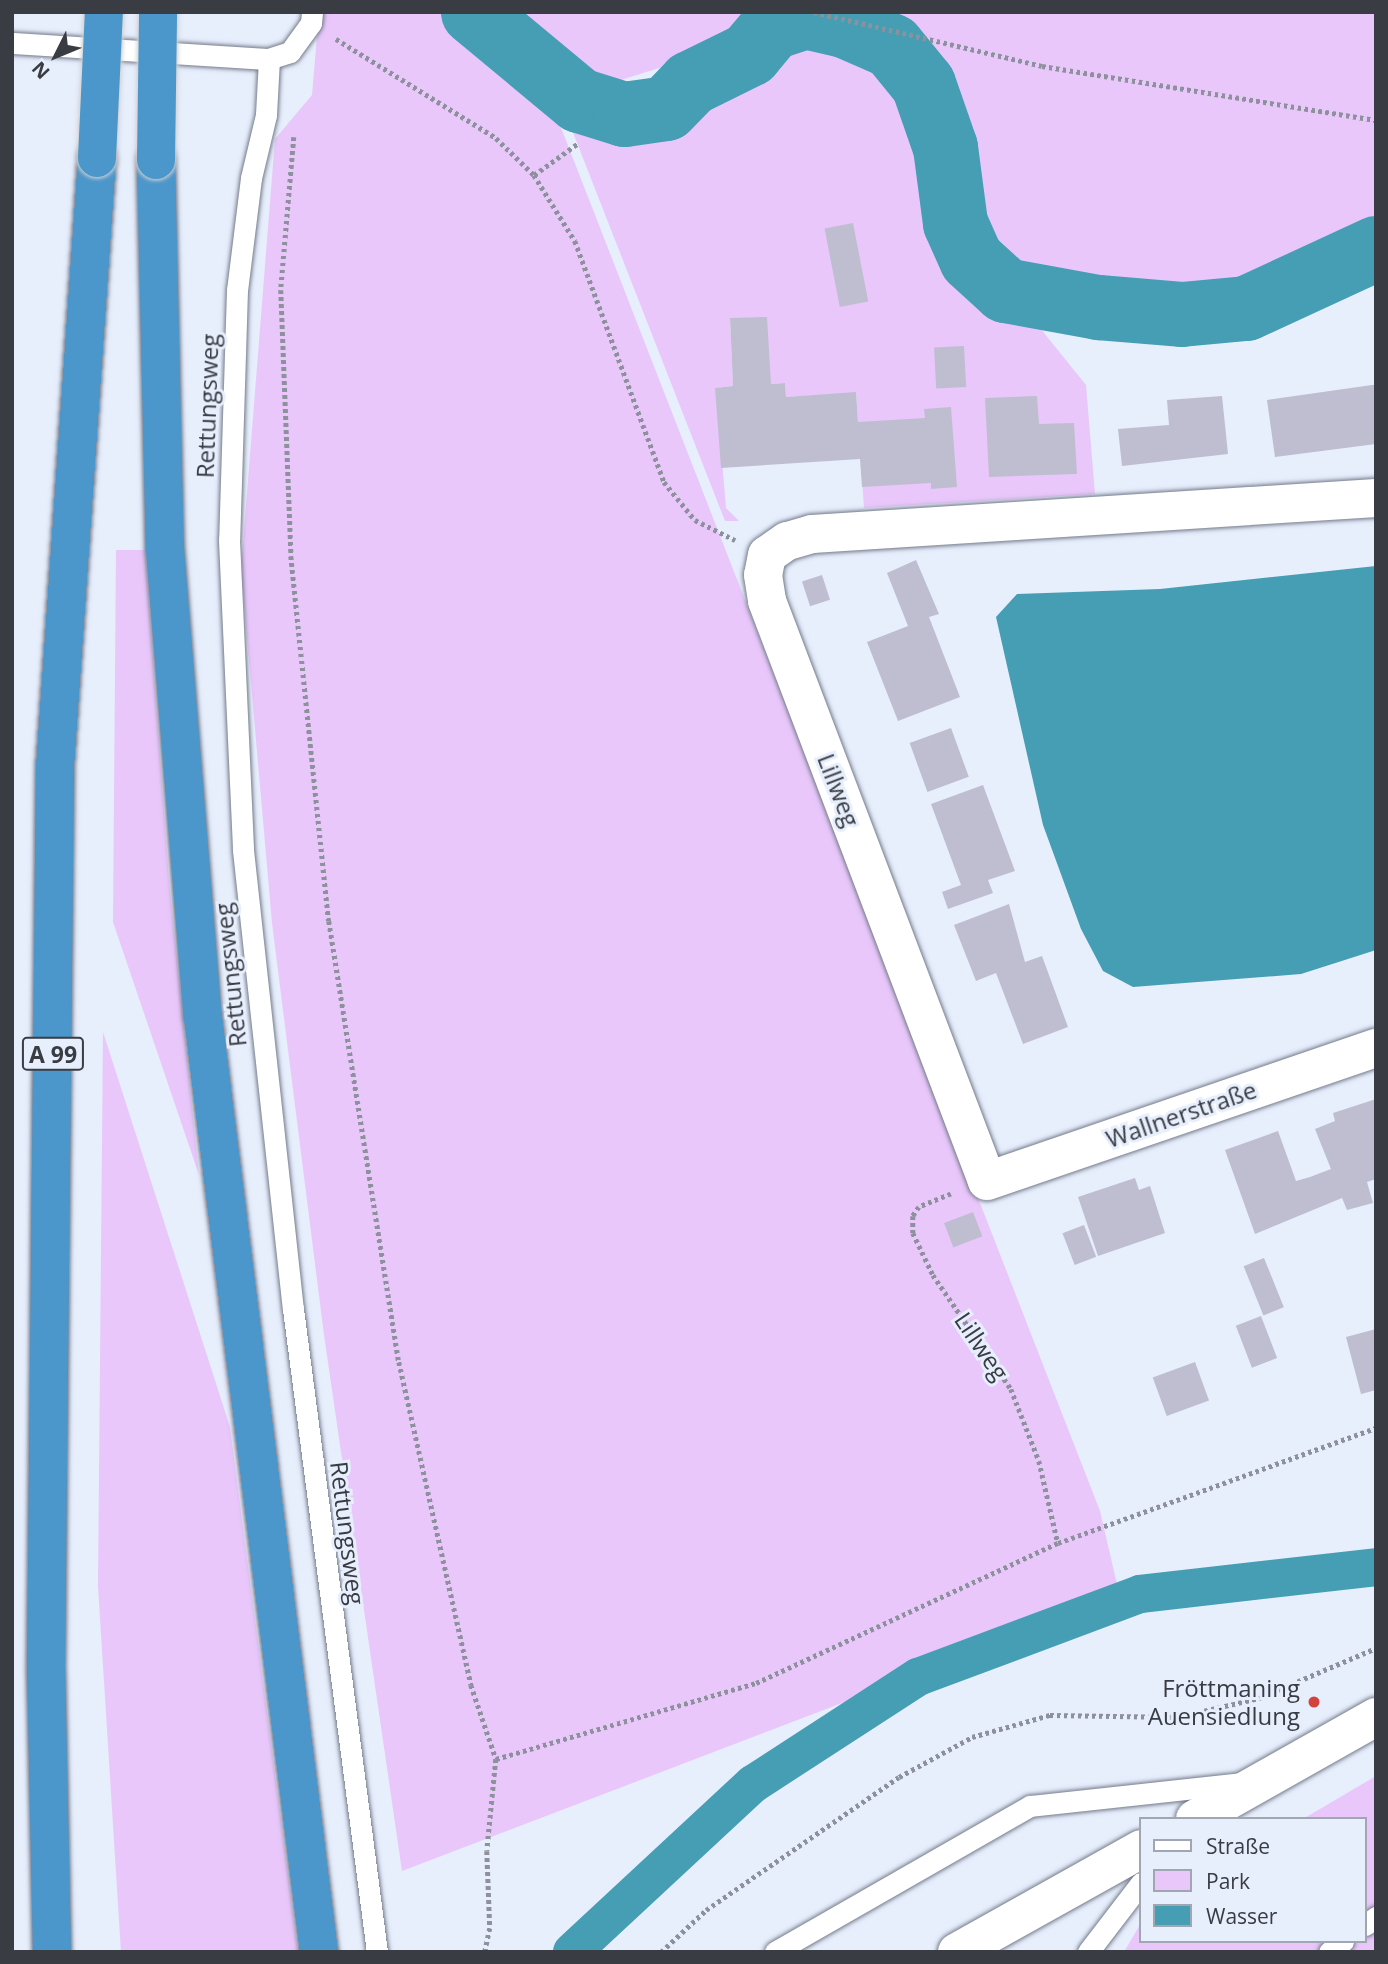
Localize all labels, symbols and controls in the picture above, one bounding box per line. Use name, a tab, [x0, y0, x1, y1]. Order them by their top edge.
north arrow	[21, 21, 91, 91]
text: N	[26, 56, 55, 85]
street label: Rettungsweg	[190, 333, 224, 479]
street label: Lillweg	[812, 749, 866, 831]
street label: Rettungsweg	[208, 902, 252, 1048]
road number: A 99	[22, 1035, 84, 1074]
street label: Wallnerstraße	[1102, 1075, 1260, 1153]
street label: Lillweg	[949, 1307, 1015, 1385]
street label: Rettungsweg	[325, 1460, 371, 1606]
place label: Fröttmaning Auensiedlung	[1148, 1674, 1300, 1730]
marker: Fröttmaning Auensiedlung	[1306, 1694, 1322, 1710]
legend	[1140, 1817, 1367, 1943]
text: Straße	[1206, 1832, 1270, 1860]
text: Park	[1206, 1867, 1250, 1895]
text: Wasser	[1206, 1902, 1277, 1930]

